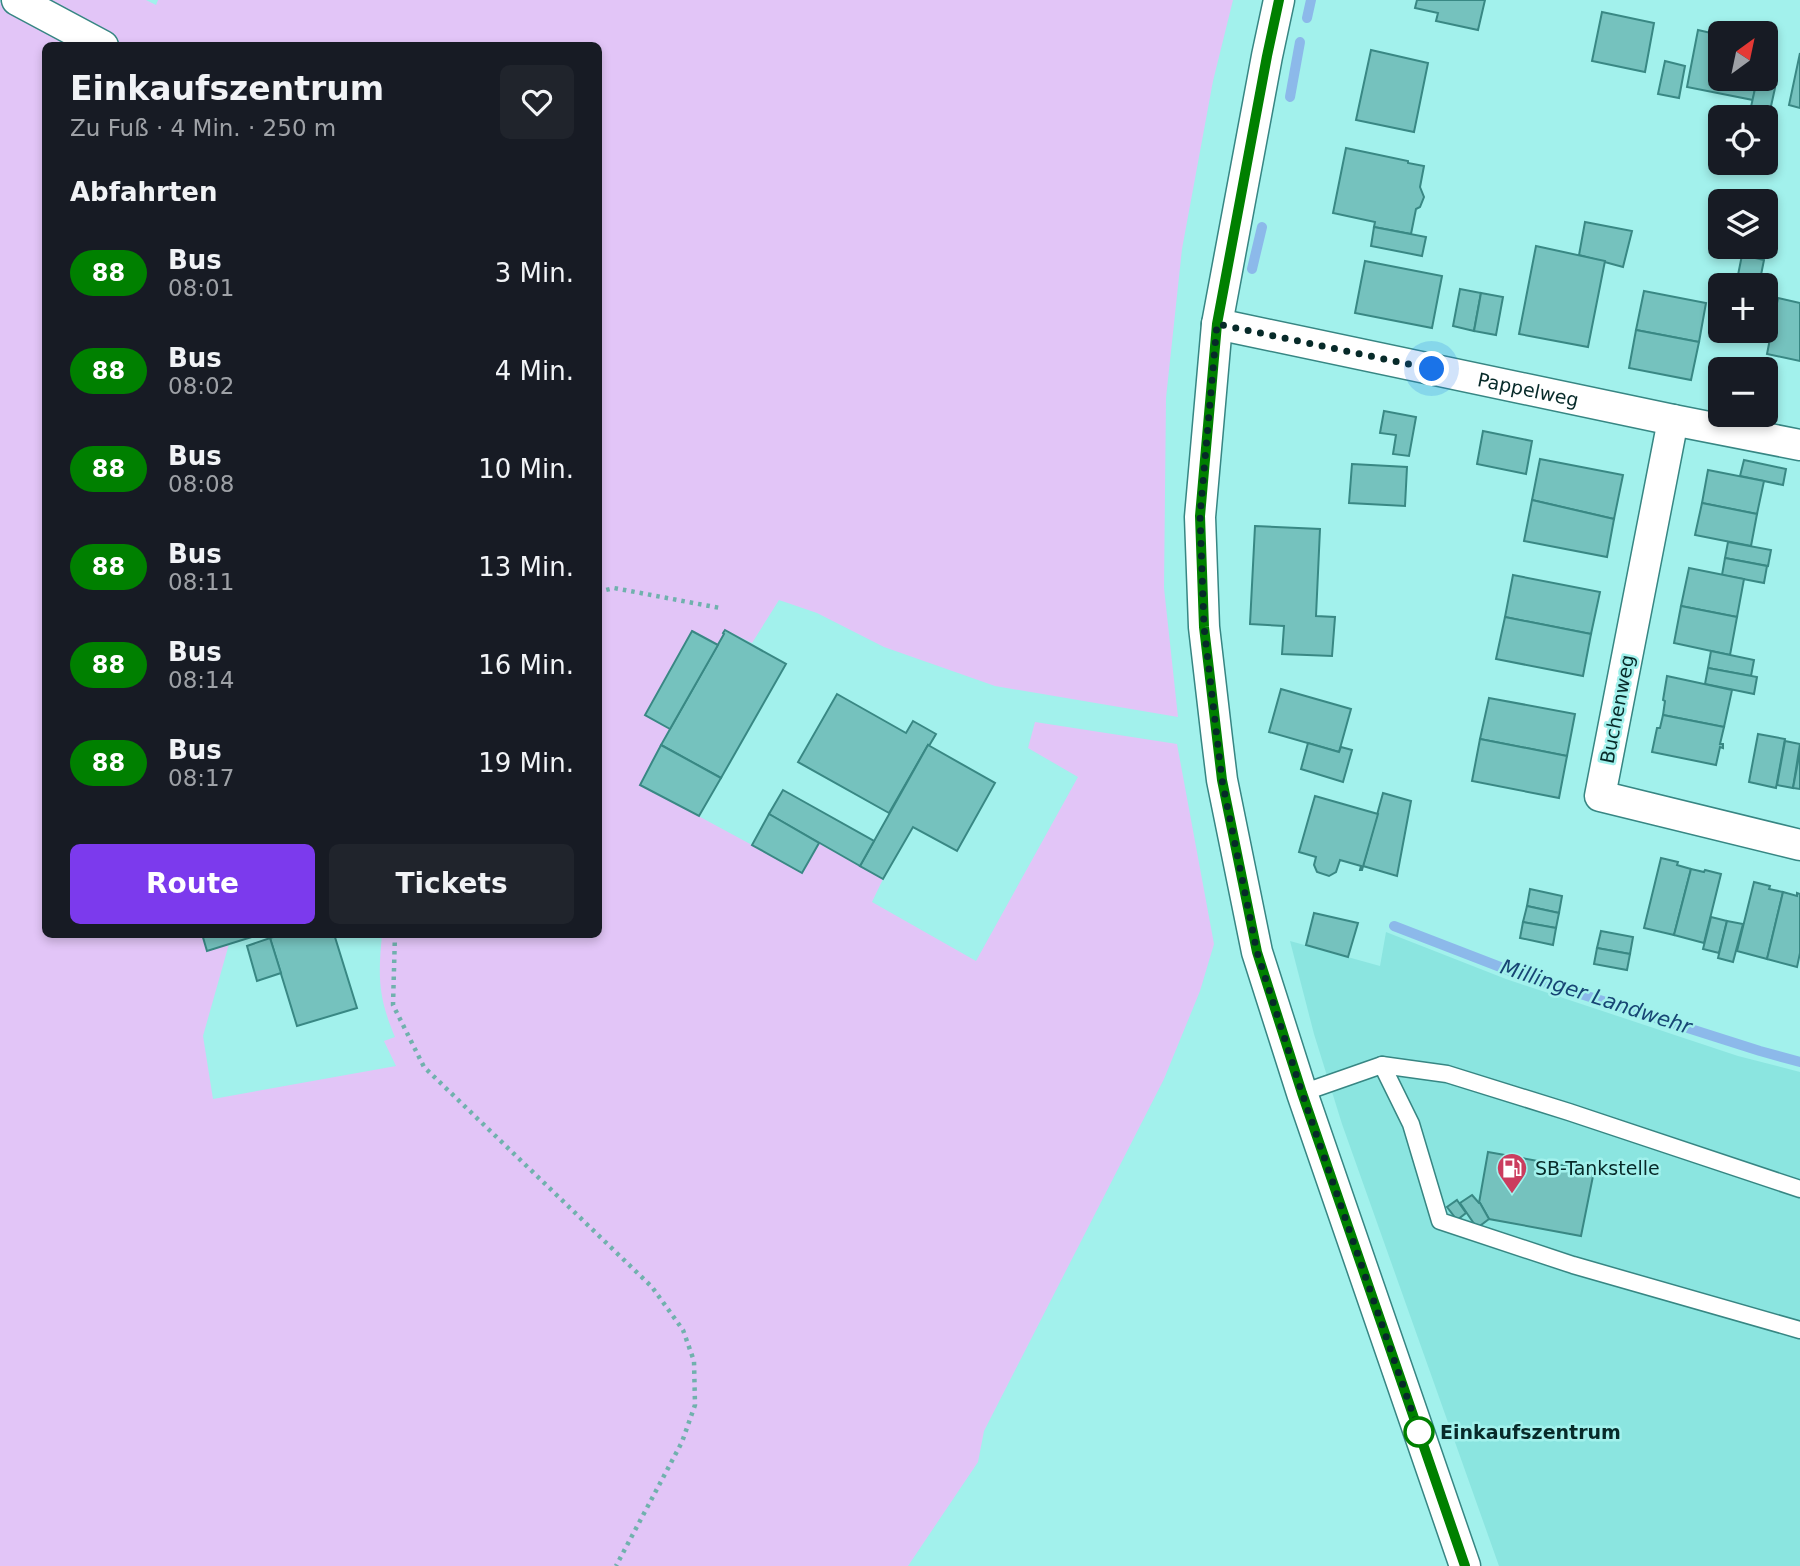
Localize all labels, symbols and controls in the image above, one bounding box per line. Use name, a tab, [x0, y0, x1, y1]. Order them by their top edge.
north arrow	[1708, 21, 1778, 91]
map controls	[1708, 21, 1778, 427]
button: heart	[500, 65, 574, 139]
text: Einkaufszentrum	[70, 69, 384, 108]
button: locate	[1708, 105, 1778, 175]
text: Zu Fuß · 4 Min. · 250 m	[70, 115, 336, 141]
text: Abfahrten	[70, 177, 218, 207]
button: layers	[1708, 189, 1778, 259]
text: Bus	[168, 245, 222, 275]
text: 3 Min.	[495, 258, 574, 288]
text: 88	[92, 259, 125, 287]
button: +	[1708, 273, 1778, 343]
text: 08:01	[168, 275, 234, 301]
text: Bus	[168, 343, 222, 373]
your location	[1414, 351, 1449, 386]
text: 4 Min.	[495, 356, 574, 386]
text: 88	[92, 357, 125, 385]
button: −	[1708, 357, 1778, 427]
street label: Pappelweg	[1476, 368, 1581, 411]
text: 08:02	[168, 373, 234, 399]
text: Bus	[168, 441, 222, 471]
text: 10 Min.	[478, 454, 574, 484]
text: 88	[92, 455, 125, 483]
text: 08:08	[168, 471, 234, 497]
text: Bus	[168, 539, 222, 569]
text: 13 Min.	[478, 552, 574, 582]
text: 88	[92, 553, 125, 581]
text: 08:11	[168, 569, 234, 595]
text: Bus	[168, 637, 222, 667]
text: 16 Min.	[478, 650, 574, 680]
text: 88	[92, 651, 125, 679]
street label: Buchenweg	[1596, 653, 1638, 765]
text: 08:14	[168, 667, 234, 693]
text: Bus	[168, 735, 222, 765]
text: 19 Min.	[478, 748, 574, 778]
text: 88	[92, 749, 125, 777]
text: 08:17	[168, 765, 234, 791]
button: Route	[70, 844, 315, 924]
button: Tickets	[329, 844, 574, 924]
water label: Millinger Landwehr	[1497, 955, 1696, 1040]
fuel station icon: SB-Tankstelle	[1495, 1151, 1529, 1195]
place label: SB-Tankstelle	[1535, 1157, 1660, 1179]
marker: Einkaufszentrum	[1404, 1417, 1434, 1447]
place label: Einkaufszentrum	[1440, 1421, 1621, 1443]

